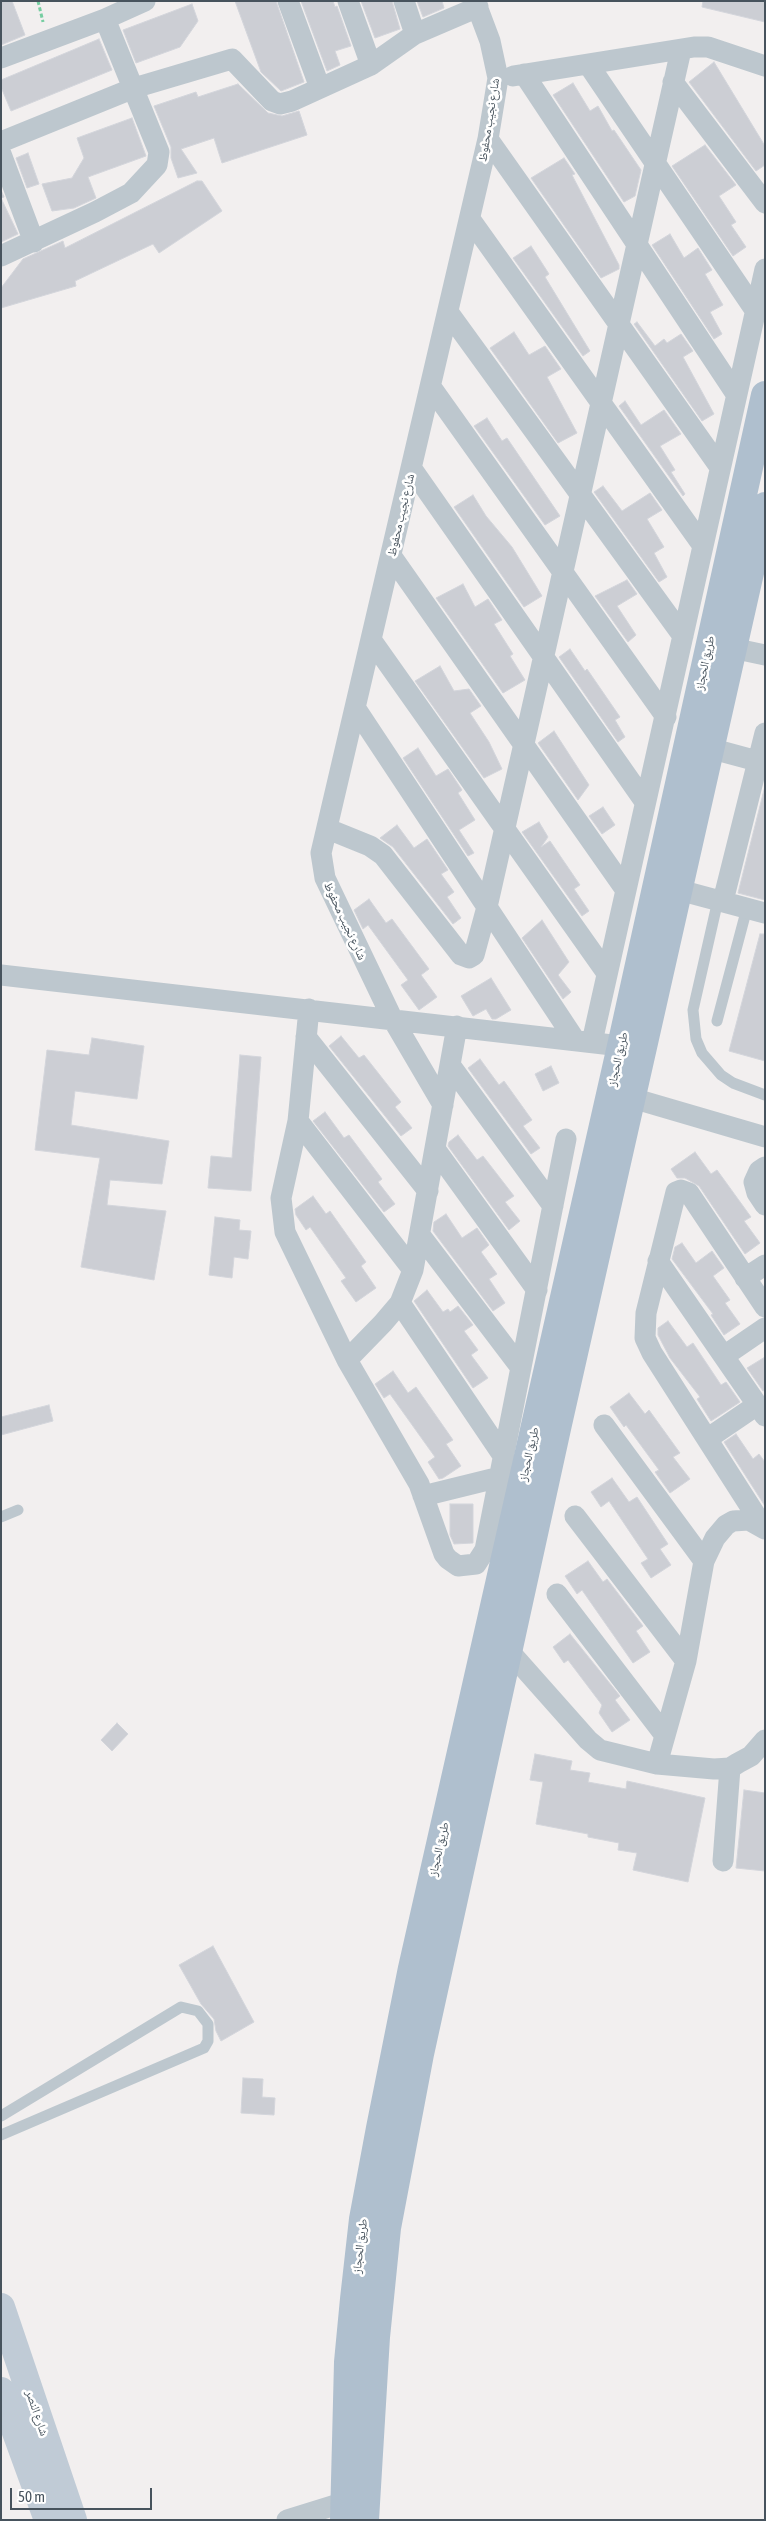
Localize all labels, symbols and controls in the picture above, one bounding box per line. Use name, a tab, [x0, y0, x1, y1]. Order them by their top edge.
street label: شارع نجيب محفوظ	[475, 77, 503, 163]
street label: شارع نجيب محفوظ	[384, 472, 418, 558]
street label: طريق الحجاز	[692, 634, 718, 692]
street label: شارع نجيب محفوظ	[321, 880, 369, 962]
street label: طريق الحجاز	[605, 1030, 631, 1088]
street label: طريق الحجاز	[516, 1425, 542, 1483]
street label: طريق الحجاز	[426, 1820, 452, 1878]
street label: طريق الحجاز	[349, 2218, 371, 2274]
street label: شارع النصر	[22, 2388, 52, 2438]
scale bar	[12, 2478, 155, 2510]
text: 50 m	[18, 2488, 45, 2505]

